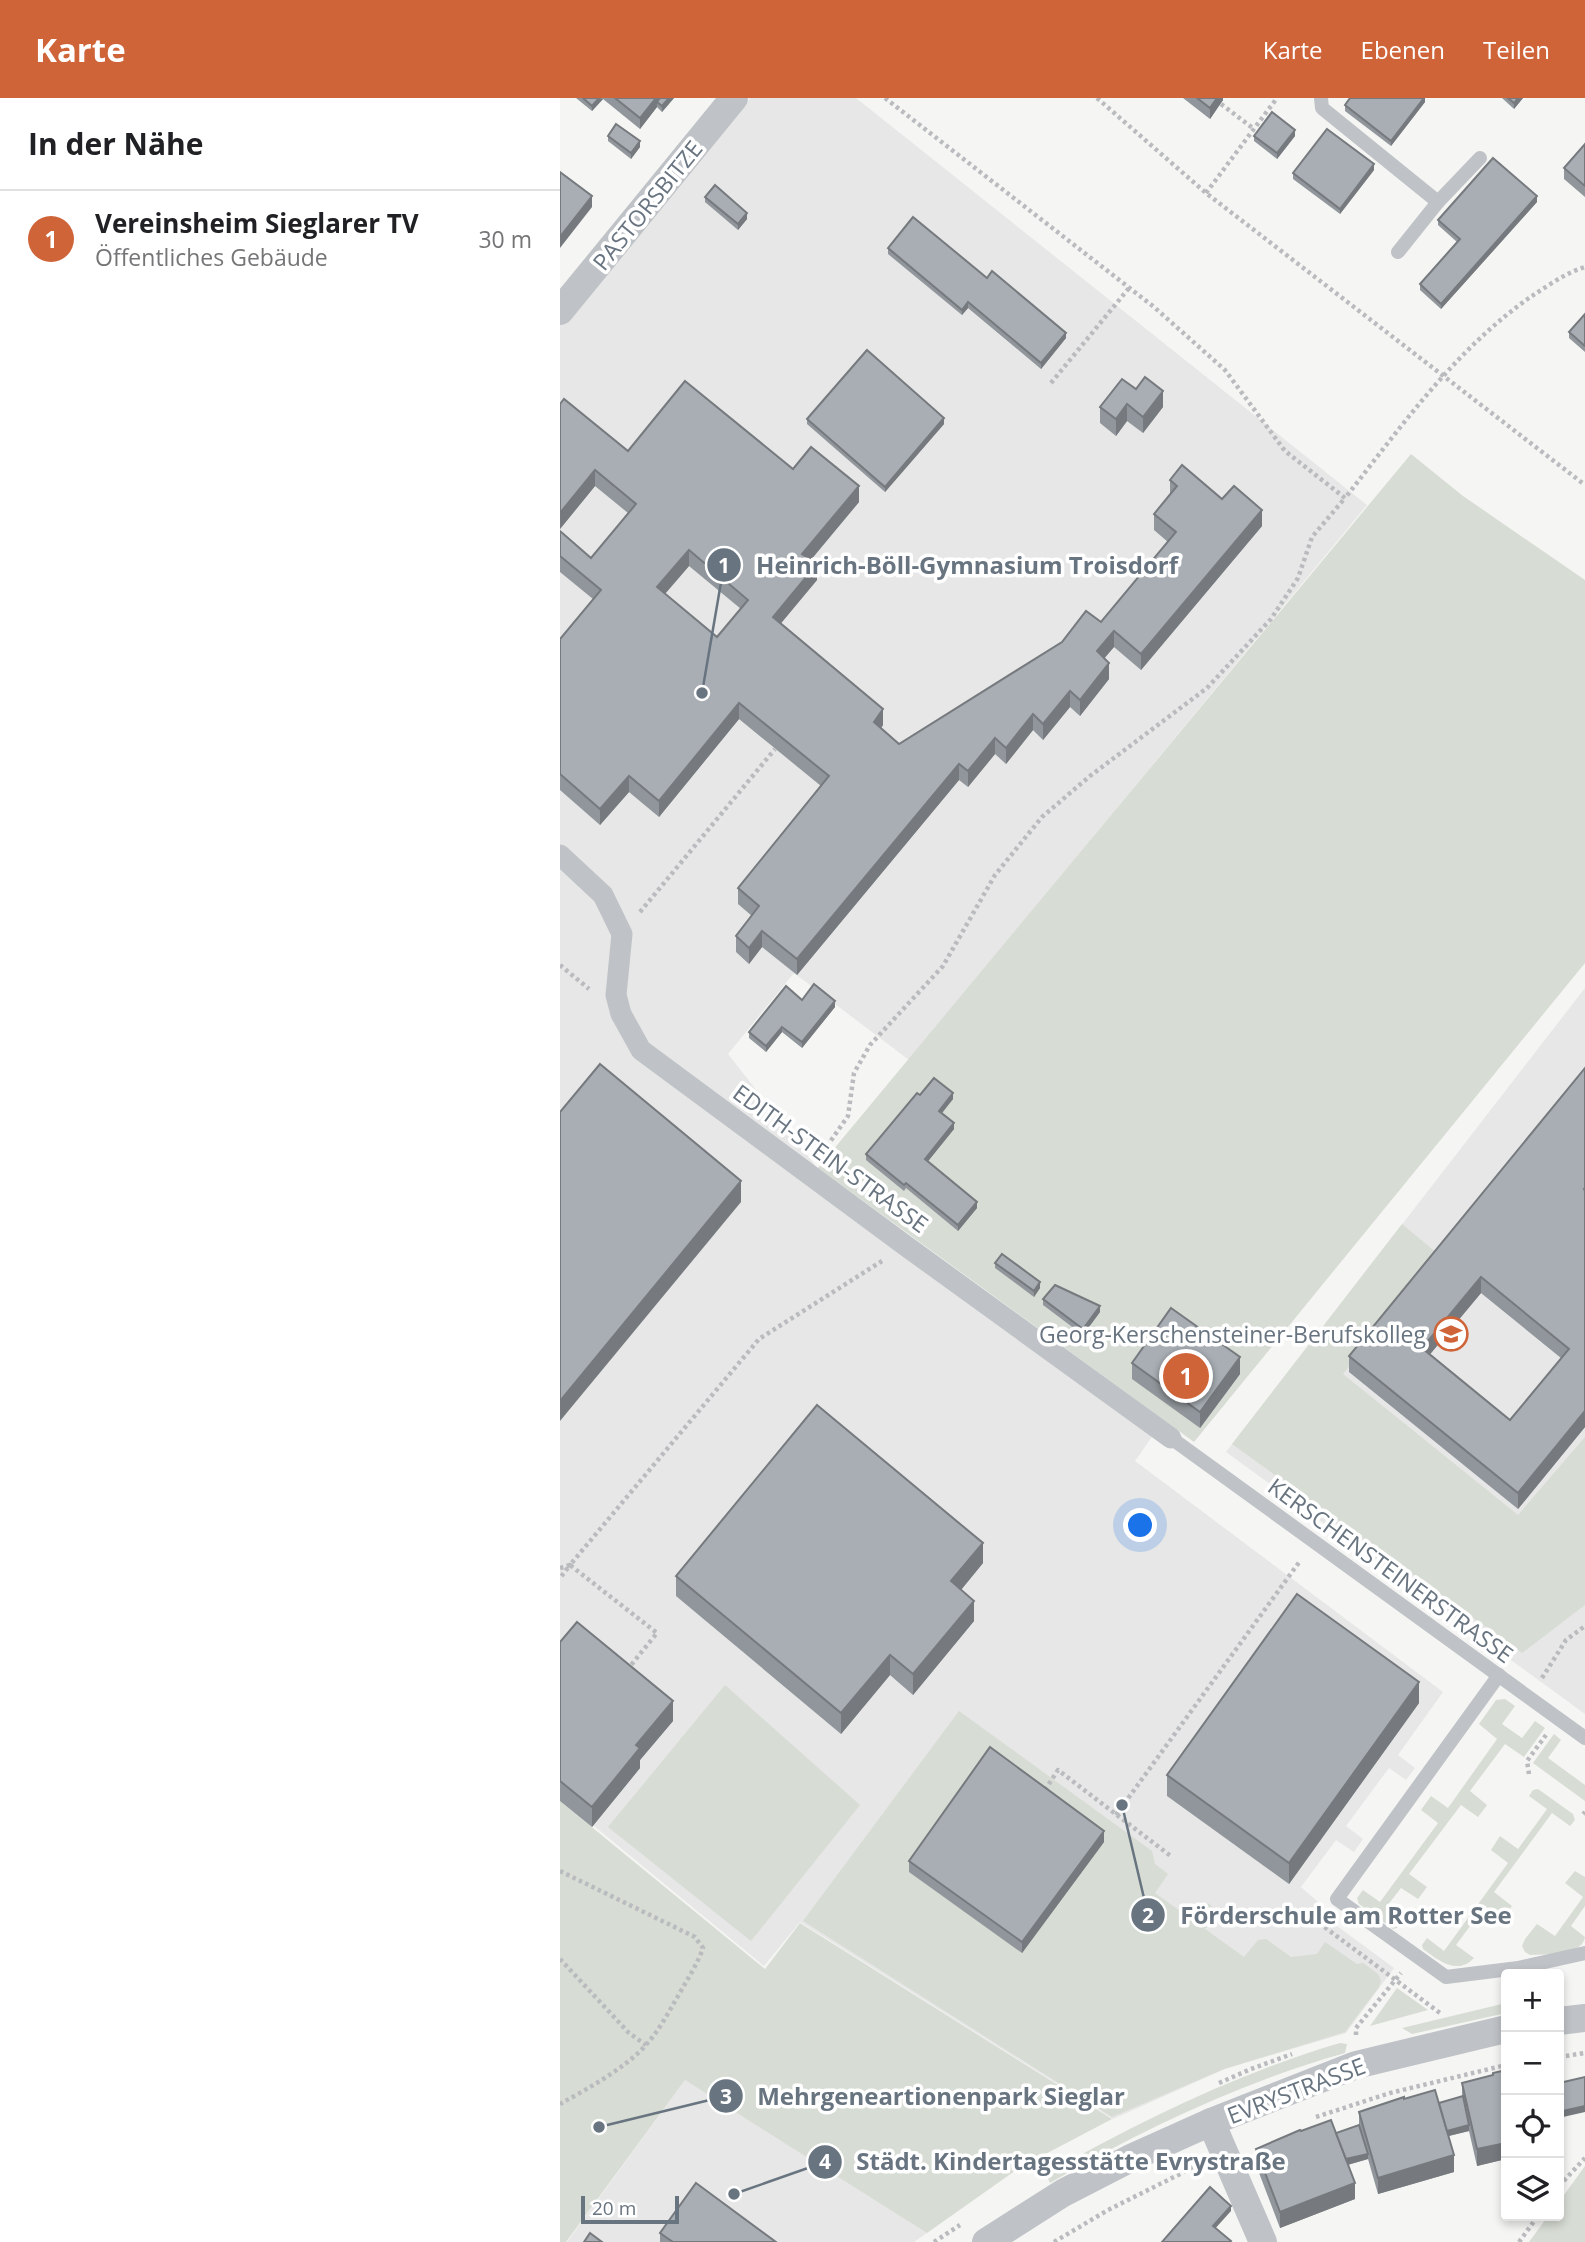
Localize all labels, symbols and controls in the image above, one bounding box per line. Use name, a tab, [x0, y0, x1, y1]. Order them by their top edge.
text: Karte	[35, 27, 126, 72]
text: Karte	[1263, 33, 1323, 66]
text: Ebenen	[1361, 33, 1445, 66]
text: Teilen	[1483, 33, 1550, 66]
text: In der Nähe	[28, 123, 204, 164]
street label: PASTORSBITZE	[585, 133, 709, 277]
text: Vereinsheim Sieglarer TV	[95, 205, 419, 241]
text: 1	[44, 223, 58, 255]
text: 30 m	[478, 223, 532, 255]
text: Öffentliches Gebäude	[95, 241, 328, 273]
callout: Heinrich-Böll-Gymnasium Troisdorf	[707, 543, 1192, 588]
text: Heinrich-Böll-Gymnasium Troisdorf	[756, 548, 1180, 581]
text: 1	[718, 551, 730, 579]
street label: EDITH-STEIN-STRASSE	[727, 1076, 935, 1240]
school or university icon: Georg-Kerschensteiner-Berufskolleg	[1432, 1315, 1470, 1353]
place label: Georg-Kerschensteiner-Berufskolleg	[1039, 1318, 1426, 1350]
pin: 1	[1163, 1350, 1209, 1402]
street label: KERSCHENSTEINERSTRASSE	[1262, 1470, 1520, 1670]
your location	[1123, 1508, 1157, 1542]
callout: Förderschule am Rotter See	[1131, 1893, 1525, 1938]
text: Förderschule am Rotter See	[1180, 1898, 1512, 1931]
text: 2	[1142, 1901, 1154, 1929]
map controls	[1501, 1969, 1564, 2221]
button: +	[1501, 1969, 1564, 2032]
button: −	[1501, 2032, 1564, 2095]
street label: EVRYSTRASSE	[1222, 2049, 1370, 2131]
callout: Mehrgeneartionenpark Sieglar	[708, 2074, 1139, 2119]
text: Mehrgeneartionenpark Sieglar	[757, 2079, 1125, 2112]
text: 3	[720, 2082, 732, 2110]
button: locate	[1501, 2095, 1564, 2158]
callout: Städt. Kindertagesstätte Evrystraße	[807, 2139, 1299, 2184]
text: Städt. Kindertagesstätte Evrystraße	[856, 2144, 1286, 2177]
text: 4	[819, 2147, 831, 2175]
button: layers	[1501, 2158, 1564, 2221]
scale bar	[581, 2193, 679, 2225]
text: 20 m	[592, 2195, 636, 2221]

